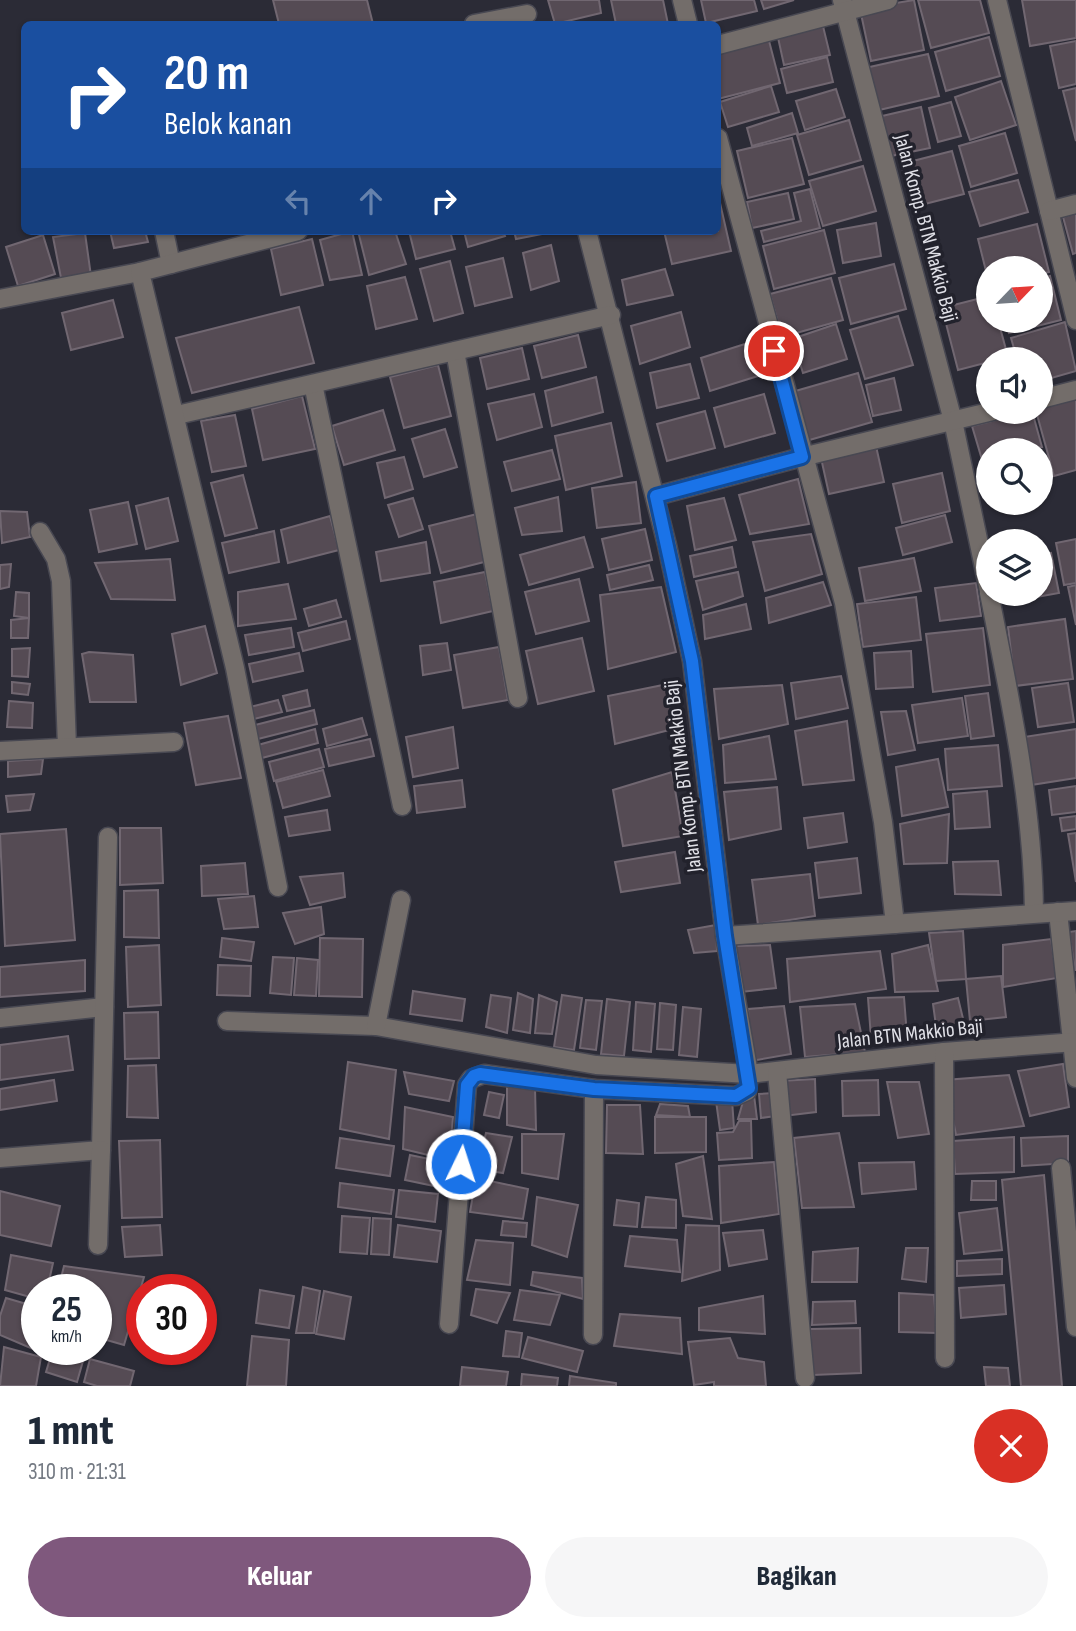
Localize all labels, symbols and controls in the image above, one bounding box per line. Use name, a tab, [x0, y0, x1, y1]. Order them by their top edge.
text: 20 m	[164, 45, 249, 104]
icon: right	[49, 49, 140, 140]
text: Belok kanan	[164, 105, 292, 144]
street label: Jalan Komp. BTN Makkio Baji	[889, 130, 963, 325]
icon: left	[279, 182, 317, 220]
icon: ahead	[352, 182, 390, 220]
icon: right	[425, 182, 463, 220]
north arrow	[976, 256, 1054, 332]
map controls	[976, 256, 1053, 606]
pin	[744, 321, 804, 381]
icon: arrive	[755, 332, 793, 370]
button: sound	[976, 347, 1053, 424]
button: search	[976, 438, 1053, 515]
button: layers	[976, 529, 1053, 606]
street label: Jalan Komp. BTN Makkio Baji	[659, 679, 707, 874]
street label: Jalan BTN Makkio Baji	[835, 1014, 984, 1054]
position arrow	[424, 1127, 498, 1201]
speed limit sign: 30	[126, 1274, 217, 1365]
text: 25	[51, 1289, 82, 1332]
text: km/h	[51, 1326, 82, 1347]
text: 1 mnt	[28, 1406, 113, 1457]
button: close	[974, 1409, 1048, 1483]
text: 310 m · 21:31	[28, 1458, 126, 1486]
button: Keluar	[28, 1537, 531, 1617]
button: Bagikan	[545, 1537, 1048, 1617]

